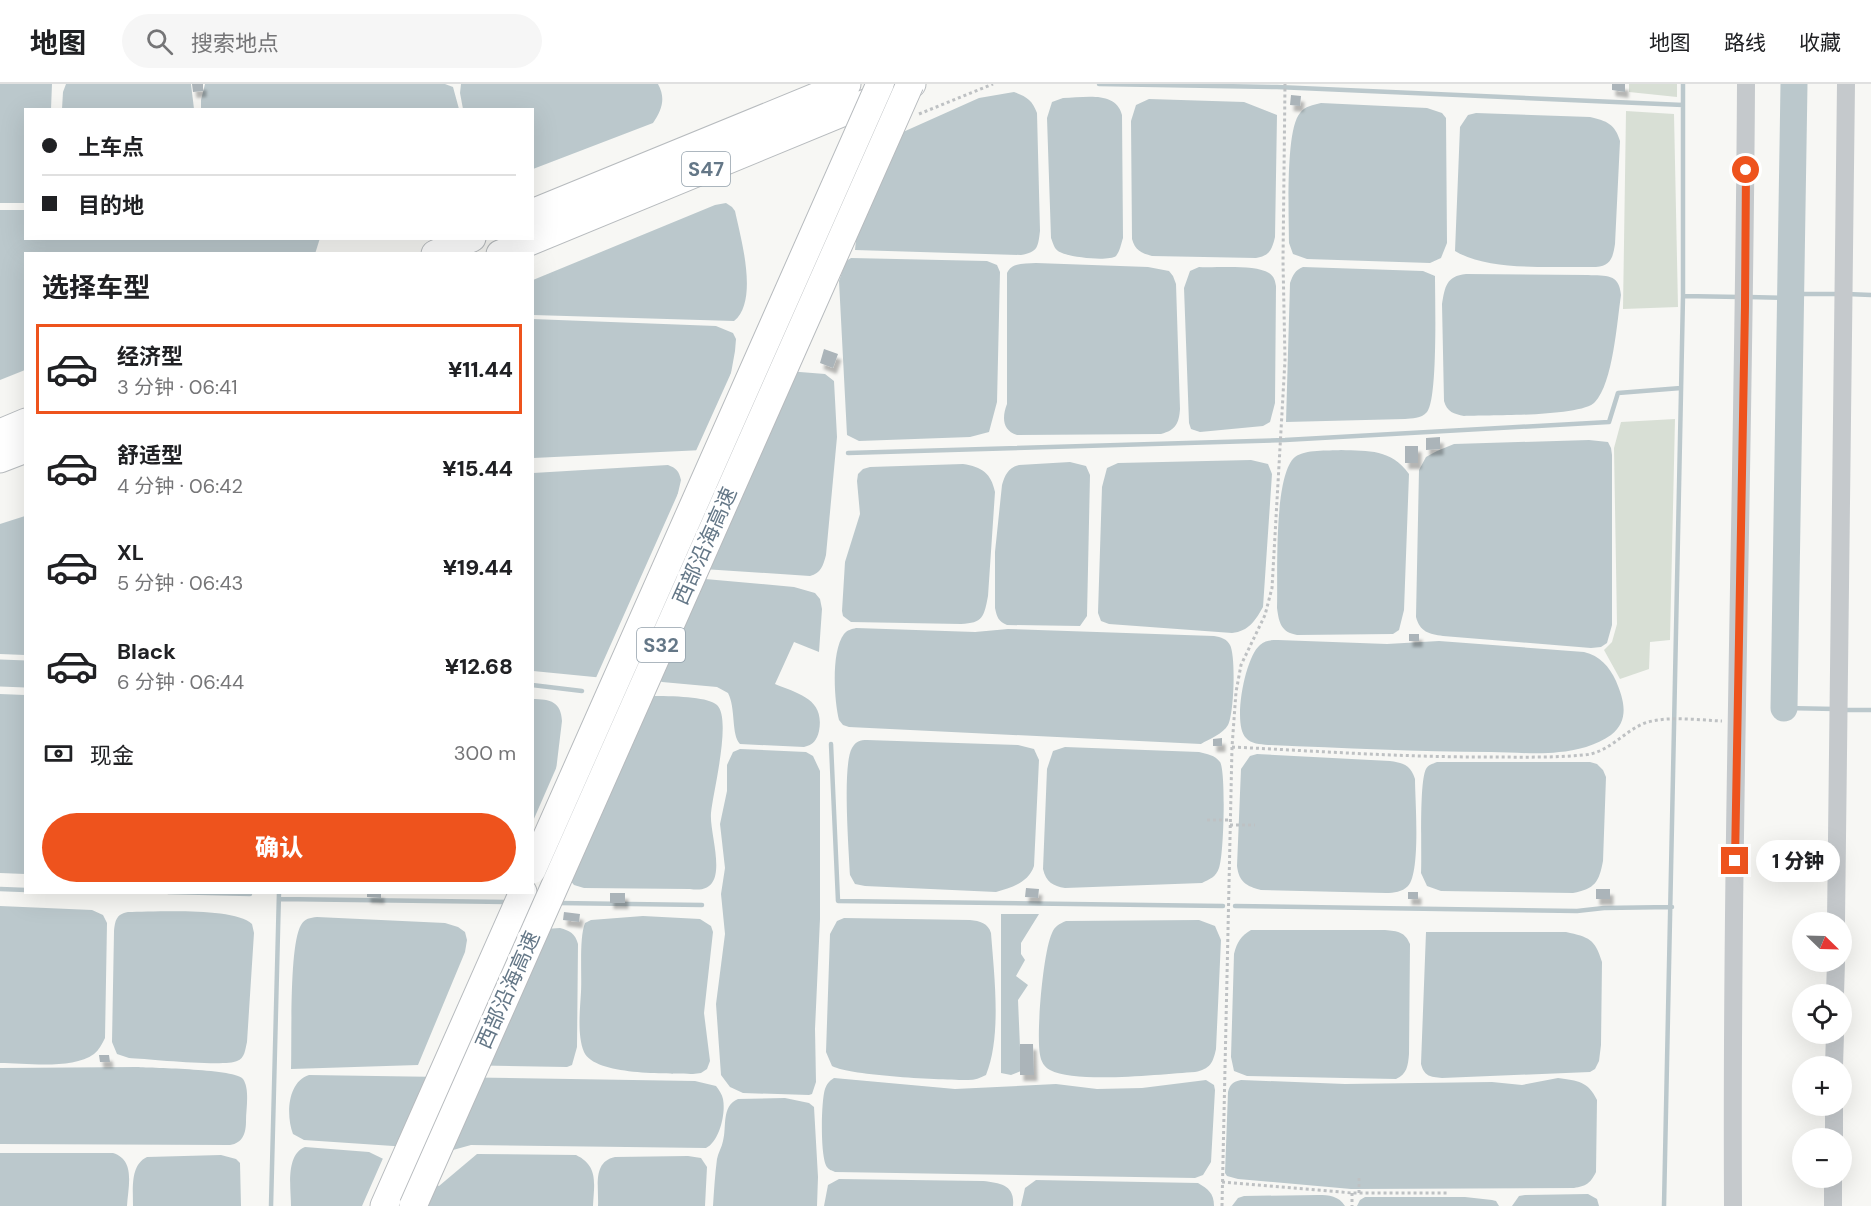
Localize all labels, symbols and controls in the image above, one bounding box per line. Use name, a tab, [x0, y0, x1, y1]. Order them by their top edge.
search box	[122, 14, 542, 68]
text: 地图	[30, 25, 86, 62]
icon: search	[143, 25, 176, 58]
text: 搜索地点	[191, 29, 279, 58]
text: 地图	[1649, 29, 1691, 57]
text: 路线	[1724, 29, 1766, 57]
text: 收藏	[1799, 29, 1841, 57]
text: 上车点	[78, 133, 144, 162]
road number: S47	[682, 152, 730, 186]
route start	[1732, 156, 1759, 183]
text: 目的地	[78, 191, 144, 220]
text: 选择车型	[42, 270, 150, 305]
icon: car	[45, 342, 99, 396]
text: 经济型	[117, 342, 183, 371]
text: ¥11.44	[448, 355, 513, 384]
text: 3 分钟 · 06:41	[117, 374, 237, 400]
icon: car	[45, 441, 99, 495]
text: 舒适型	[117, 441, 183, 470]
text: ¥15.44	[442, 454, 513, 483]
text: 4 分钟 · 06:42	[117, 473, 243, 499]
street label: 西部沿海高速	[667, 483, 743, 609]
text: XL	[117, 538, 144, 567]
icon: car	[45, 540, 99, 594]
text: ¥19.44	[443, 553, 513, 582]
text: 5 分钟 · 06:43	[117, 570, 243, 596]
road number: S32	[637, 628, 685, 662]
text: Black	[117, 637, 176, 666]
icon: car	[45, 639, 99, 693]
text: ¥12.68	[445, 652, 513, 681]
text: 6 分钟 · 06:44	[117, 669, 244, 695]
icon: cash	[42, 737, 75, 770]
text: 300 m	[454, 740, 516, 766]
text: 现金	[90, 741, 134, 770]
button: 确认	[42, 813, 516, 882]
callout: 1 分钟	[1756, 840, 1840, 882]
route end	[1721, 847, 1748, 874]
text: 1 分钟	[1772, 848, 1824, 874]
north arrow	[1792, 912, 1852, 972]
map controls	[1792, 912, 1852, 1188]
street label: 西部沿海高速	[470, 927, 546, 1053]
button: locate	[1792, 984, 1852, 1044]
button: +	[1792, 1056, 1852, 1116]
button: −	[1792, 1128, 1852, 1188]

